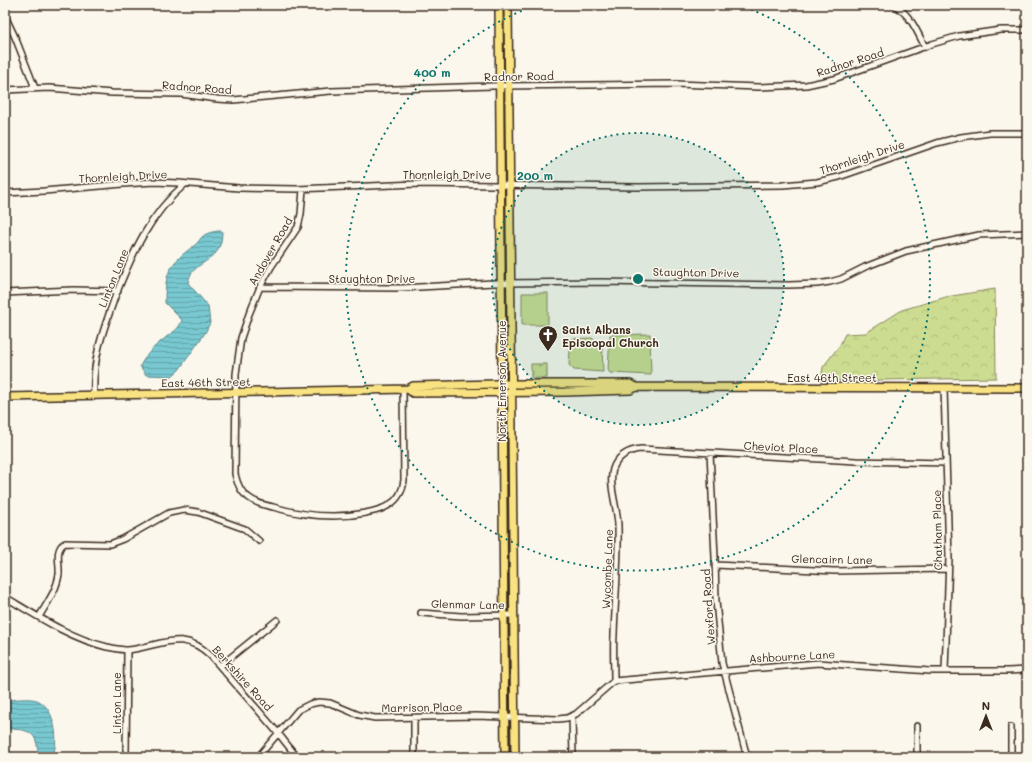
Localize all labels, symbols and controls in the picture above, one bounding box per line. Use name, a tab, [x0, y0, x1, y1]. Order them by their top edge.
street label: Radnor Road	[814, 44, 886, 80]
text: 400 m	[414, 64, 450, 80]
street label: Radnor Road	[484, 68, 554, 84]
street label: Radnor Road	[162, 77, 232, 97]
street label: Thornleigh Drive	[818, 136, 907, 178]
street label: Thornleigh Drive	[78, 166, 168, 186]
street label: Thornleigh Drive	[403, 167, 491, 182]
text: 200 m	[517, 167, 553, 183]
street label: Andover Road	[244, 214, 296, 288]
street label: Linton Lane	[94, 246, 132, 309]
street label: Staughton Drive	[653, 264, 740, 280]
street label: Staughton Drive	[329, 271, 415, 286]
centre of rings	[631, 272, 645, 286]
street label: North Emerson Avenue	[494, 320, 509, 442]
place label: Saint Albans Episcopal Church	[562, 322, 659, 350]
church icon: Saint Albans Episcopal Church	[537, 324, 559, 352]
street label: East 46th Street	[787, 370, 877, 385]
street label: East 46th Street	[161, 374, 251, 390]
street label: Cheviot Place	[743, 438, 819, 456]
street label: Chatham Place	[929, 489, 945, 570]
street label: Wycombe Lane	[598, 529, 616, 609]
street label: Glencairn Lane	[791, 551, 873, 567]
street label: Wexford Road	[698, 568, 718, 646]
street label: Glenmar Lane	[431, 596, 505, 612]
street label: Berkshire Road	[210, 642, 276, 714]
street label: Ashbourne Lane	[749, 646, 836, 666]
street label: Linton Lane	[109, 672, 124, 734]
north arrow	[966, 696, 1006, 736]
text: N	[982, 698, 990, 713]
street label: Marrison Place	[381, 699, 463, 715]

